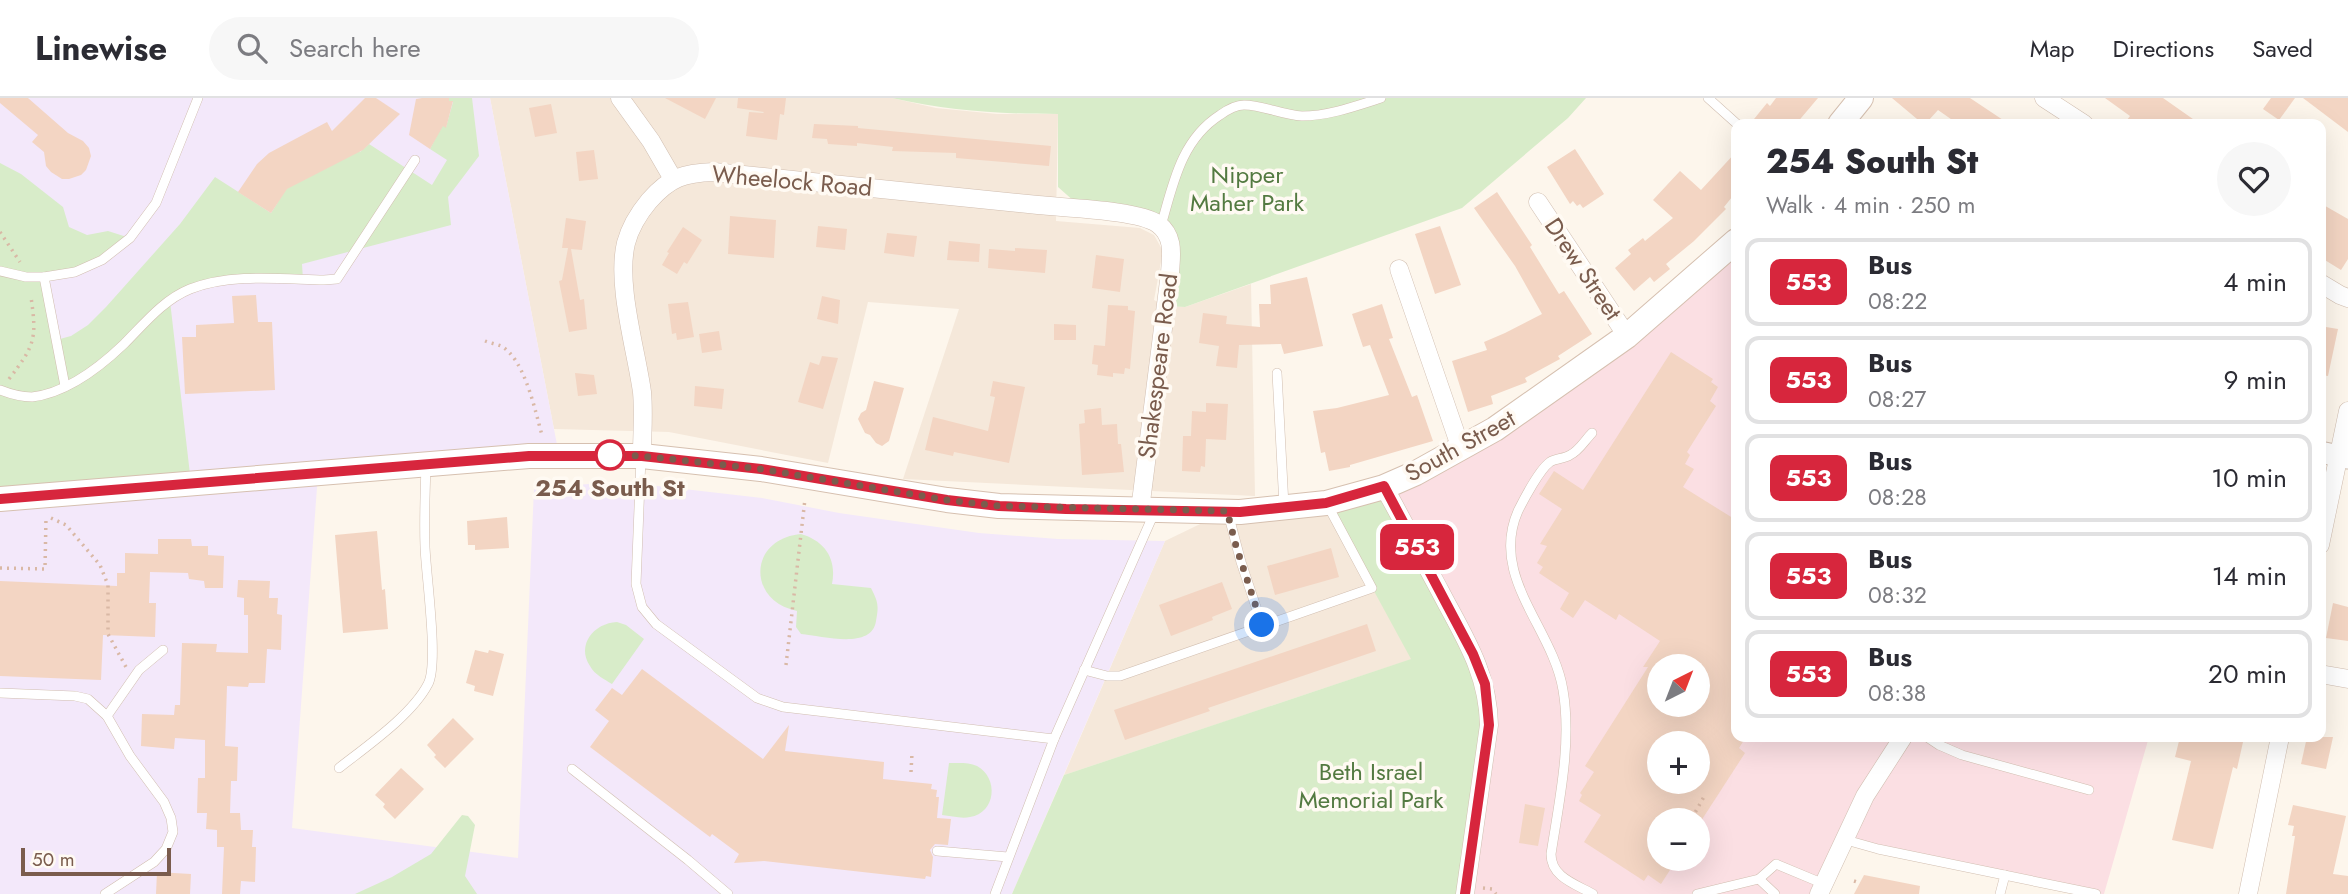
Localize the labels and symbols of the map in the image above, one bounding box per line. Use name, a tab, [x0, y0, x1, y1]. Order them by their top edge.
street label: Wheelock Road	[710, 156, 874, 205]
park label: Nipper Maher Park	[1190, 157, 1305, 220]
street label: Drew Street	[1536, 210, 1631, 327]
street label: Shakespeare Road	[1129, 271, 1186, 461]
street label: South Street	[1398, 401, 1522, 490]
marker: 254 South St	[595, 440, 625, 470]
place label: 254 South St	[535, 470, 685, 505]
line badge: 553	[1377, 524, 1457, 570]
your location	[1244, 607, 1279, 642]
north arrow	[1647, 654, 1710, 718]
park label: Beth Israel Memorial Park	[1298, 754, 1444, 817]
scale bar	[21, 845, 172, 877]

